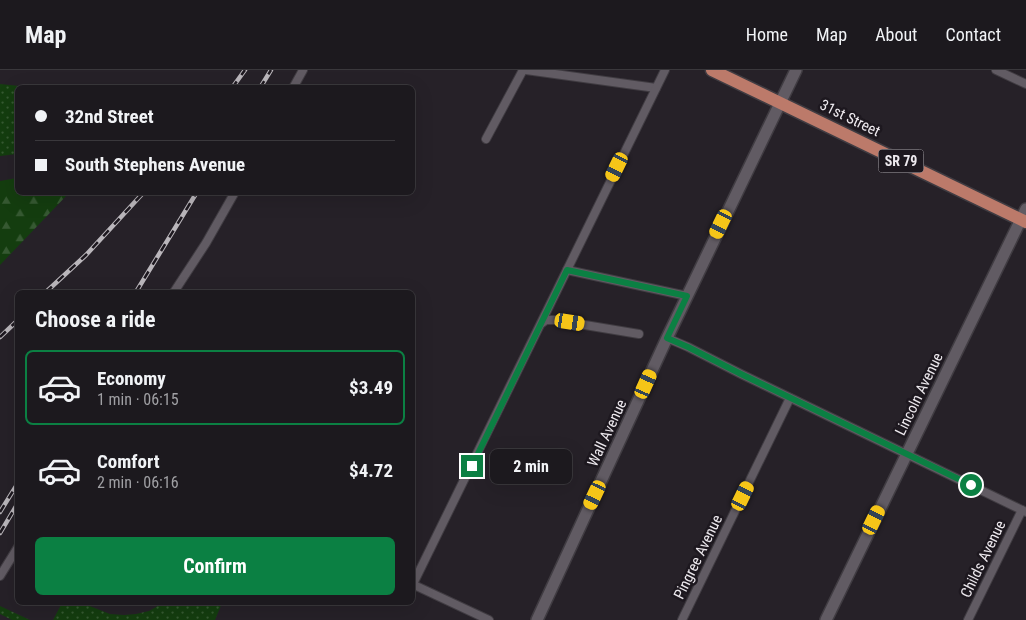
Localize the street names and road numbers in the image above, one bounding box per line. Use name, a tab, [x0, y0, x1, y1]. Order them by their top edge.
street label: 31st Street	[817, 96, 883, 140]
road number: SR 79	[878, 150, 924, 172]
street label: Lincoln Avenue	[891, 350, 947, 438]
street label: Wall Avenue	[584, 397, 630, 469]
street label: Pingree Avenue	[670, 512, 726, 602]
street label: Childs Avenue	[957, 518, 1009, 600]

